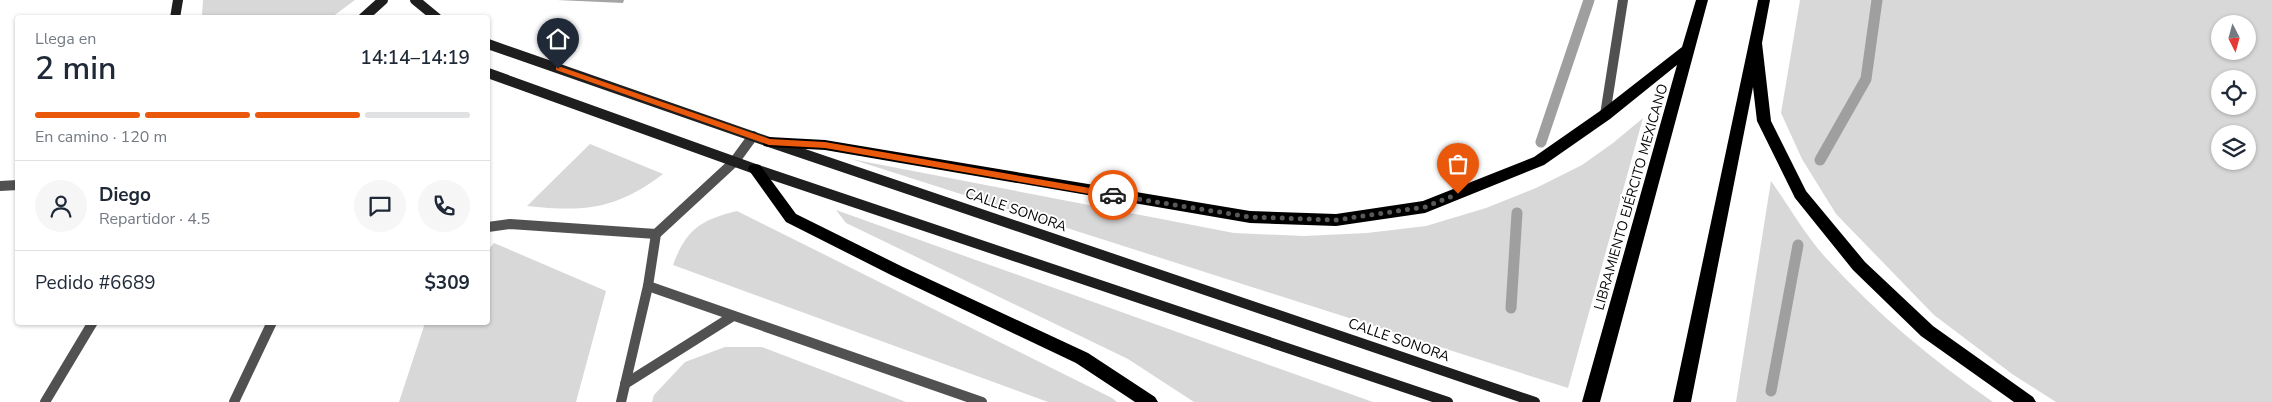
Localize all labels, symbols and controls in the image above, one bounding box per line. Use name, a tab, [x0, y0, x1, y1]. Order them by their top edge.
north arrow	[2211, 15, 2256, 60]
map controls	[2211, 15, 2256, 170]
pin	[537, 18, 579, 69]
icon: home	[544, 25, 572, 53]
text: Llega en	[35, 28, 96, 50]
text: 14:14–14:19	[360, 45, 470, 71]
text: 2 min	[35, 47, 117, 90]
button: locate	[2211, 70, 2256, 115]
street label: LIBRAMIENTO EJÉRCITO MEXICANO	[1590, 82, 1672, 312]
button: layers	[2211, 125, 2256, 170]
text: En camino · 120 m	[35, 126, 167, 148]
pin	[1437, 143, 1479, 194]
icon: bag	[1444, 150, 1472, 178]
courier	[1088, 170, 1138, 220]
button: person	[35, 180, 87, 232]
button: chat	[354, 180, 406, 232]
button: phone	[418, 180, 470, 232]
icon: car	[1099, 181, 1127, 209]
text: Diego	[99, 182, 151, 208]
street label: CALLE SONORA	[963, 184, 1069, 236]
text: Repartidor · 4.5	[99, 208, 210, 230]
text: Pedido #6689	[35, 270, 156, 296]
text: $309	[424, 270, 470, 296]
street label: CALLE SONORA	[1346, 314, 1452, 366]

